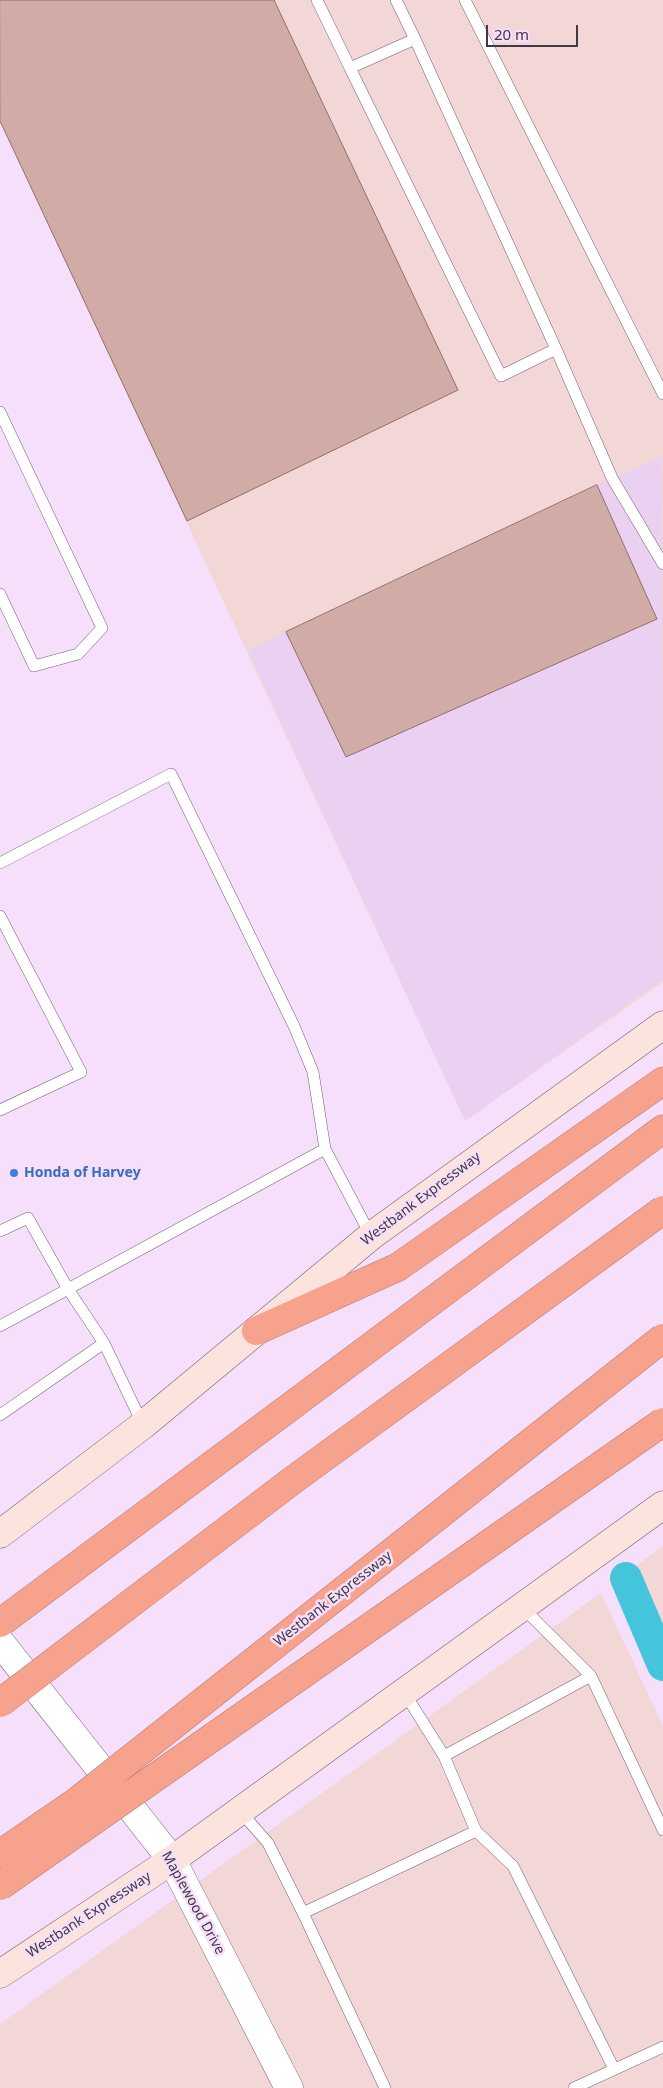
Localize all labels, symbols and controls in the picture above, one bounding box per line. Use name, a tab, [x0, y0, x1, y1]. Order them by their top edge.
scale bar	[488, 15, 580, 47]
text: 20 m	[494, 24, 529, 44]
street label: Westbank Expressway	[358, 1149, 484, 1249]
place label: Honda of Harvey	[24, 1165, 141, 1181]
marker: Honda of Harvey	[8, 1167, 20, 1179]
street label: Westbank Expressway	[271, 1548, 395, 1650]
street label: Maplewood Drive	[158, 1849, 228, 1957]
street label: Westbank Expressway	[24, 1868, 154, 1962]

